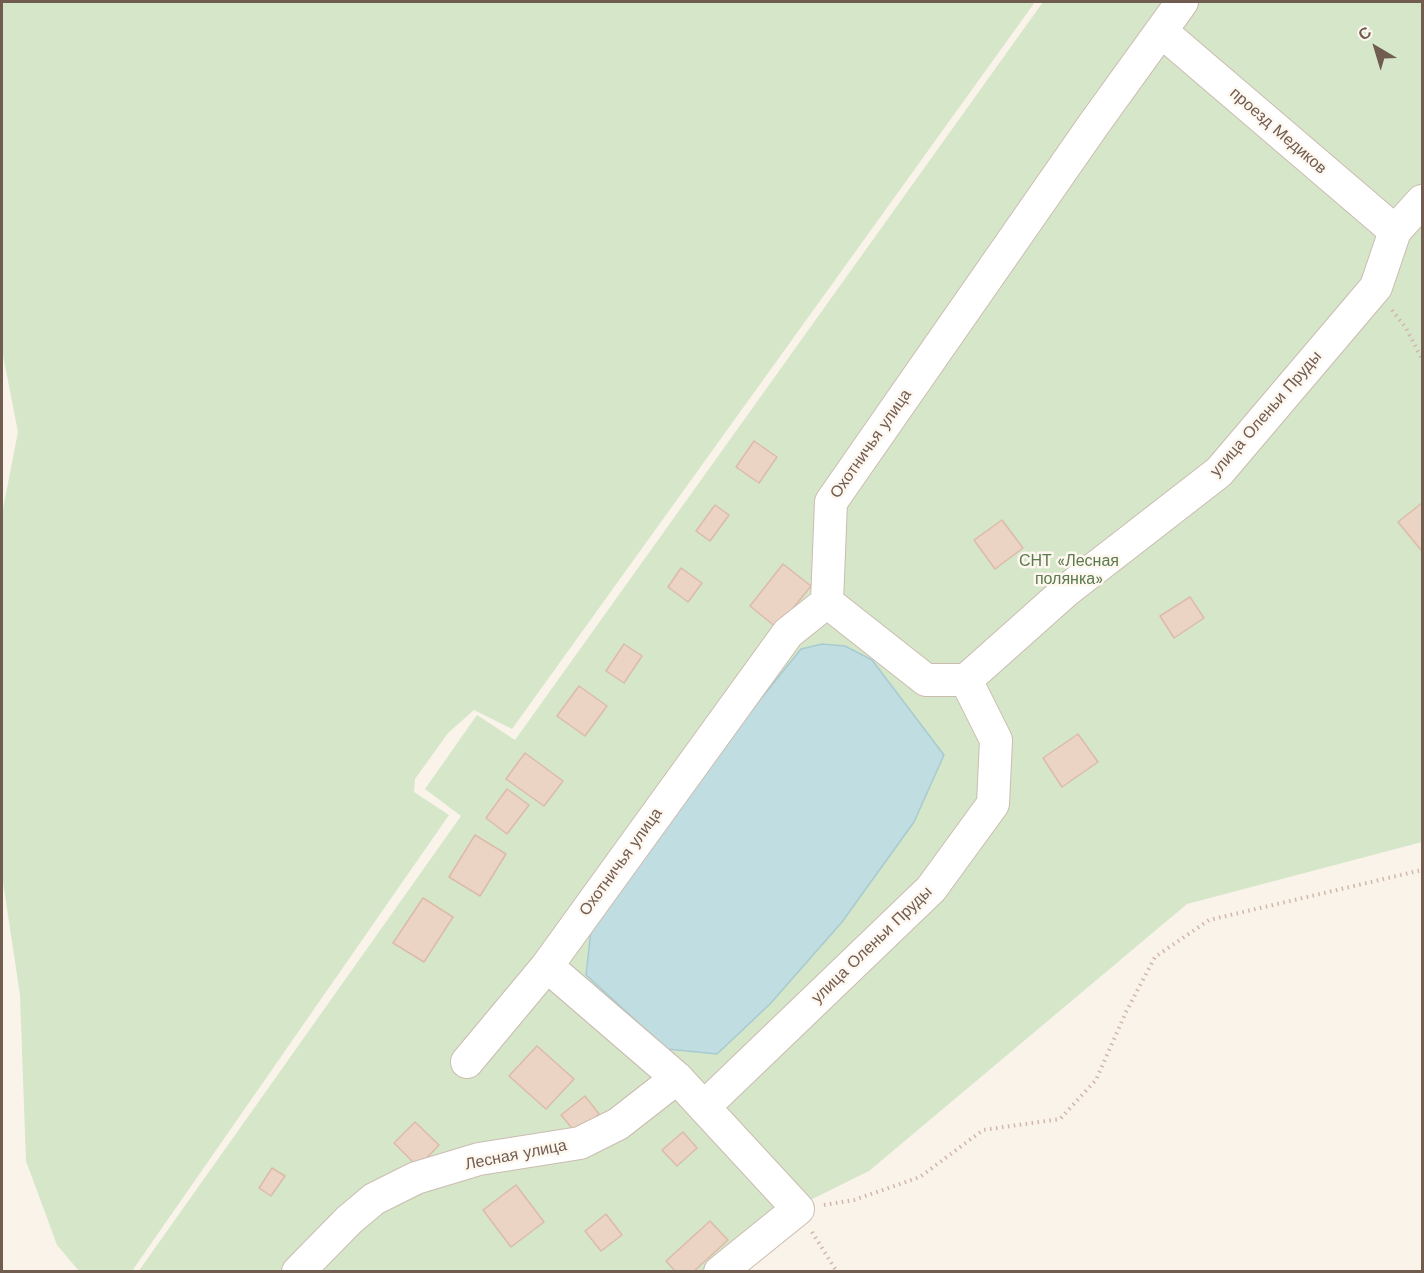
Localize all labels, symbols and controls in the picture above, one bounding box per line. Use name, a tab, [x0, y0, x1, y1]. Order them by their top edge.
north arrow	[1346, 18, 1406, 78]
text: С	[1354, 22, 1375, 44]
street label: проезд Медиков	[1226, 84, 1330, 178]
street label: улица Оленьи Пруды	[1206, 347, 1326, 481]
street label: Охотничья улица	[826, 386, 916, 502]
park label: СНТ «Лесная полянка»	[1019, 551, 1119, 589]
street label: Охотничья улица	[575, 804, 667, 920]
street label: улица Оленьи Пруды	[808, 883, 936, 1007]
street label: Лесная улица	[463, 1136, 569, 1174]

